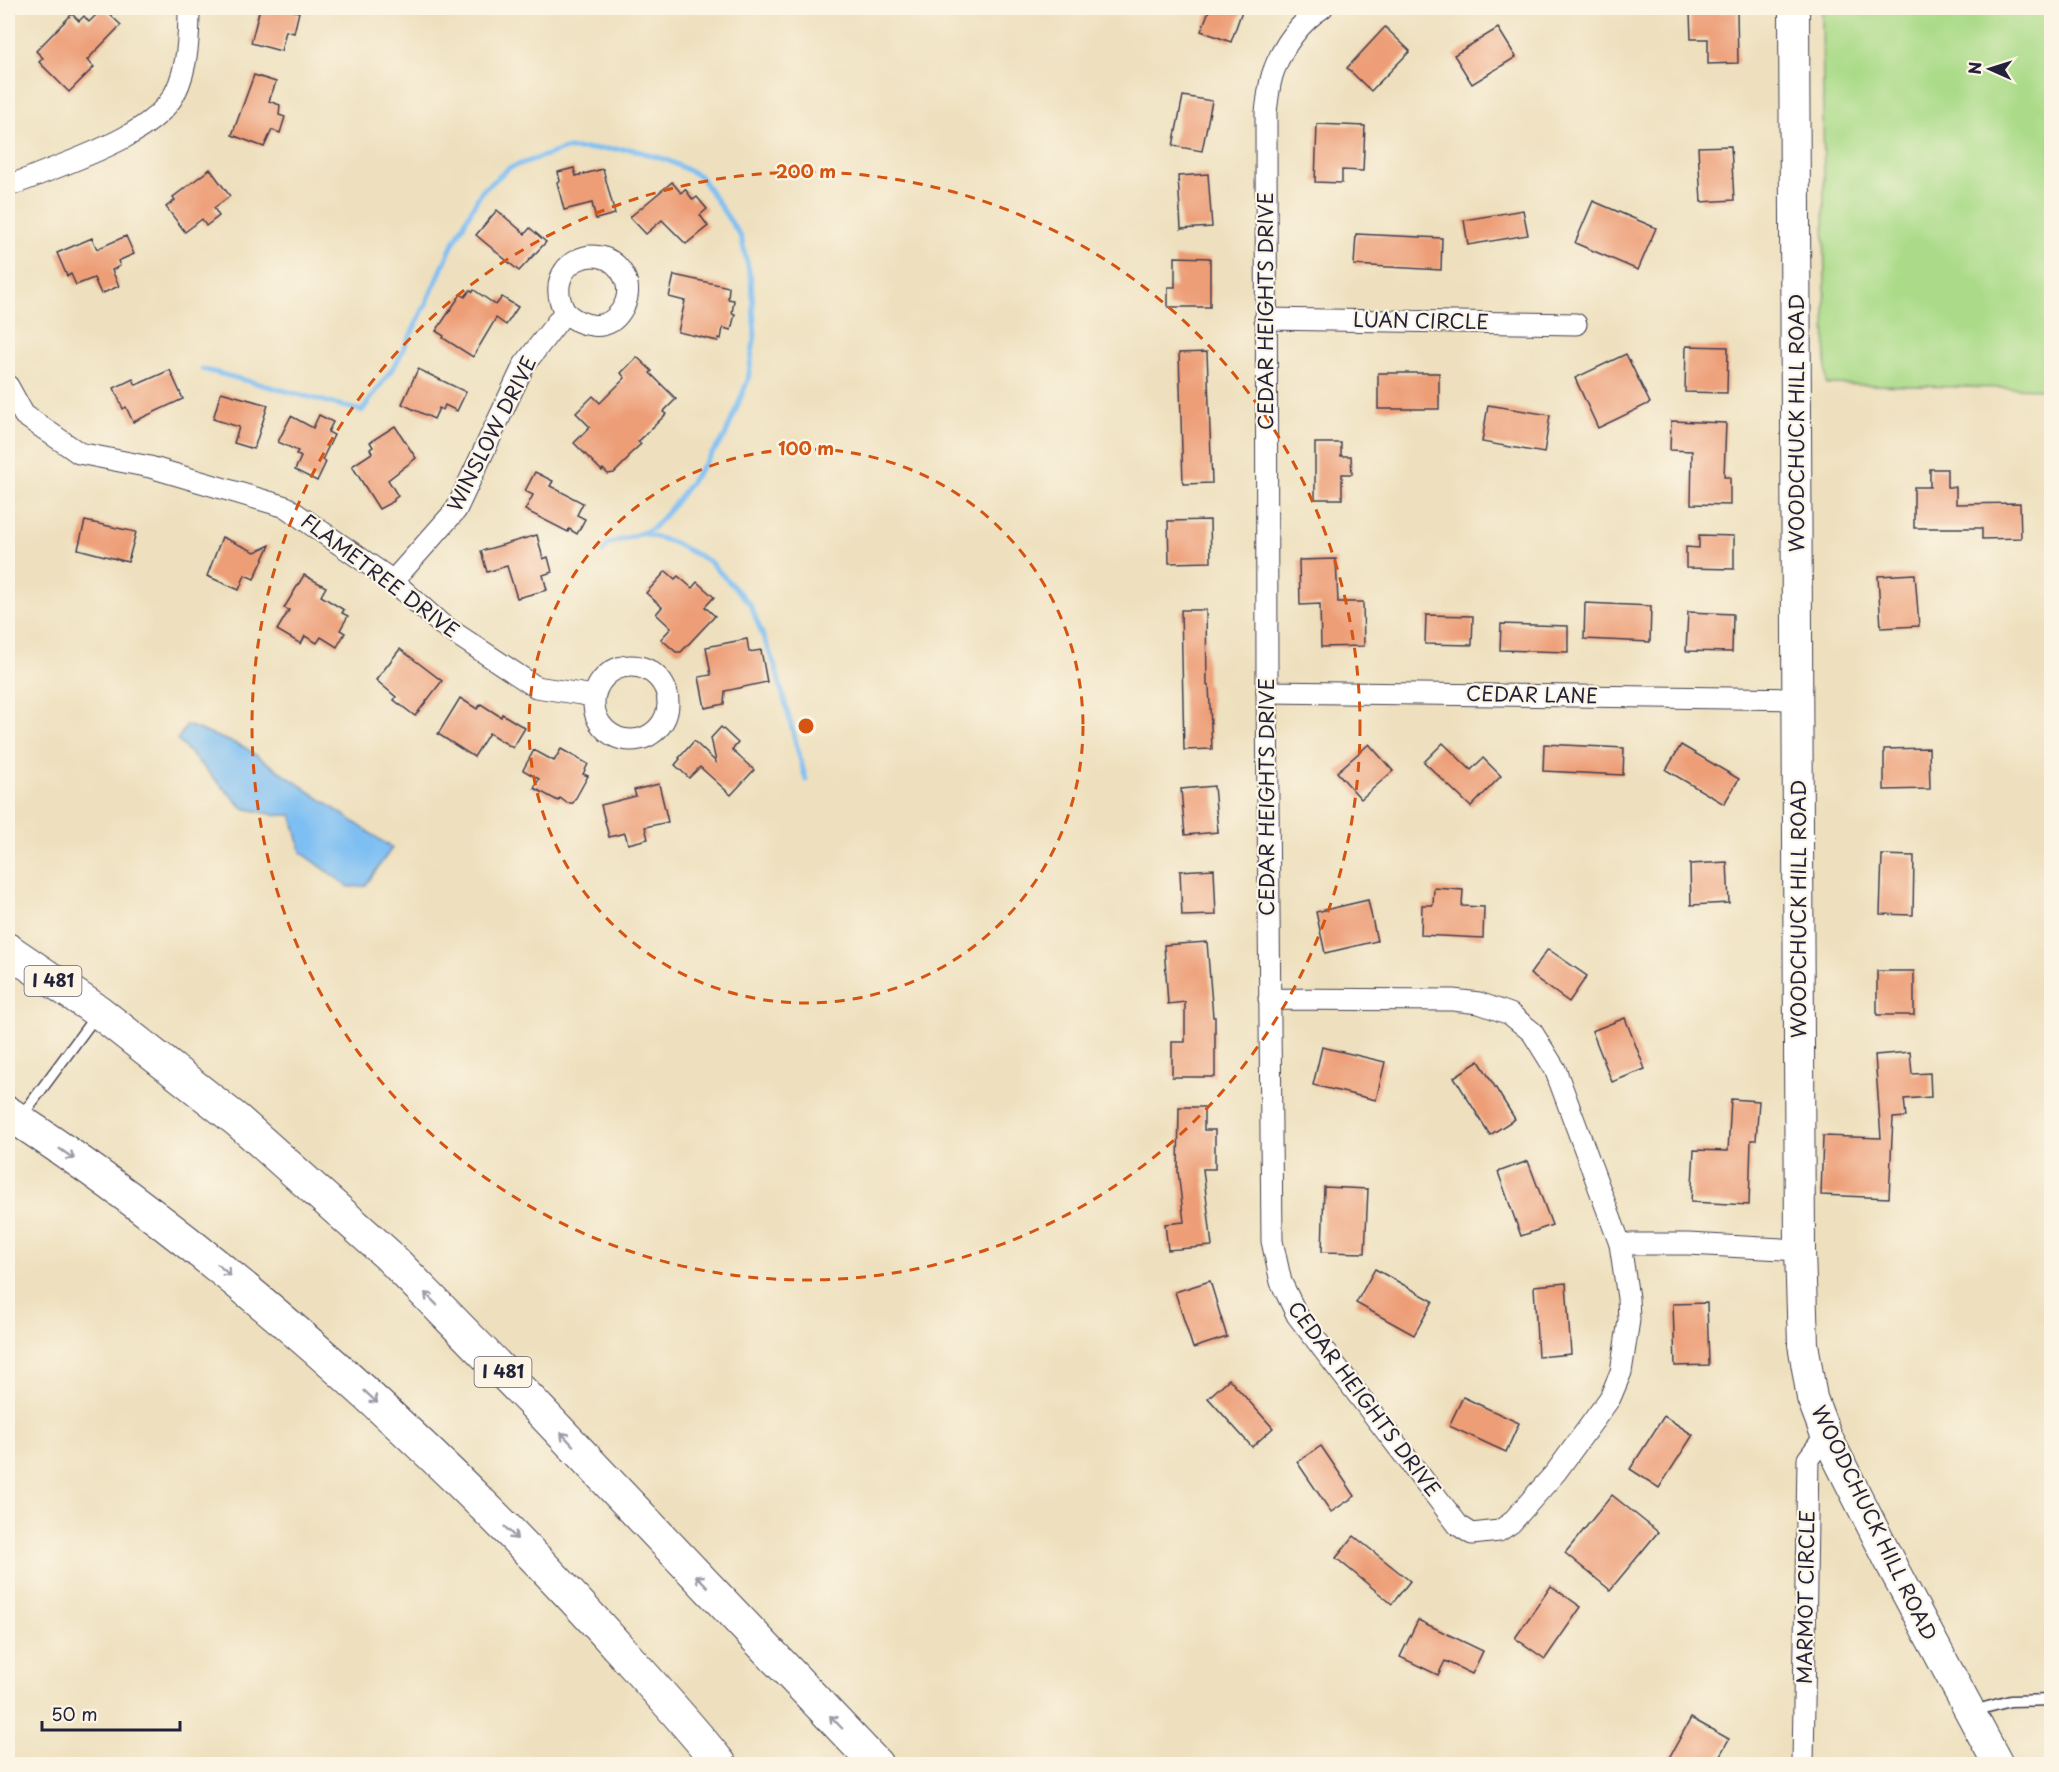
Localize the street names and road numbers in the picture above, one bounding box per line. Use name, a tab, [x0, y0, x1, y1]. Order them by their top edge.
street label: CEDAR HEIGHTS DRIVE	[1250, 192, 1280, 430]
street label: WOODCHUCK HILL ROAD	[1781, 294, 1811, 552]
street label: LUAN CIRCLE	[1353, 304, 1489, 336]
street label: WINSLOW DRIVE	[439, 351, 543, 517]
street label: FLAMETREE DRIVE	[295, 506, 466, 645]
street label: CEDAR HEIGHTS DRIVE	[1251, 678, 1281, 916]
street label: CEDAR LANE	[1466, 678, 1598, 710]
street label: WOODCHUCK HILL ROAD	[1783, 780, 1813, 1038]
road number: I 481	[25, 966, 82, 996]
street label: CEDAR HEIGHTS DRIVE	[1281, 1294, 1448, 1502]
road number: I 481	[474, 1357, 532, 1387]
street label: WOODCHUCK HILL ROAD	[1805, 1400, 1945, 1645]
street label: MARMOT CIRCLE	[1788, 1510, 1822, 1684]

